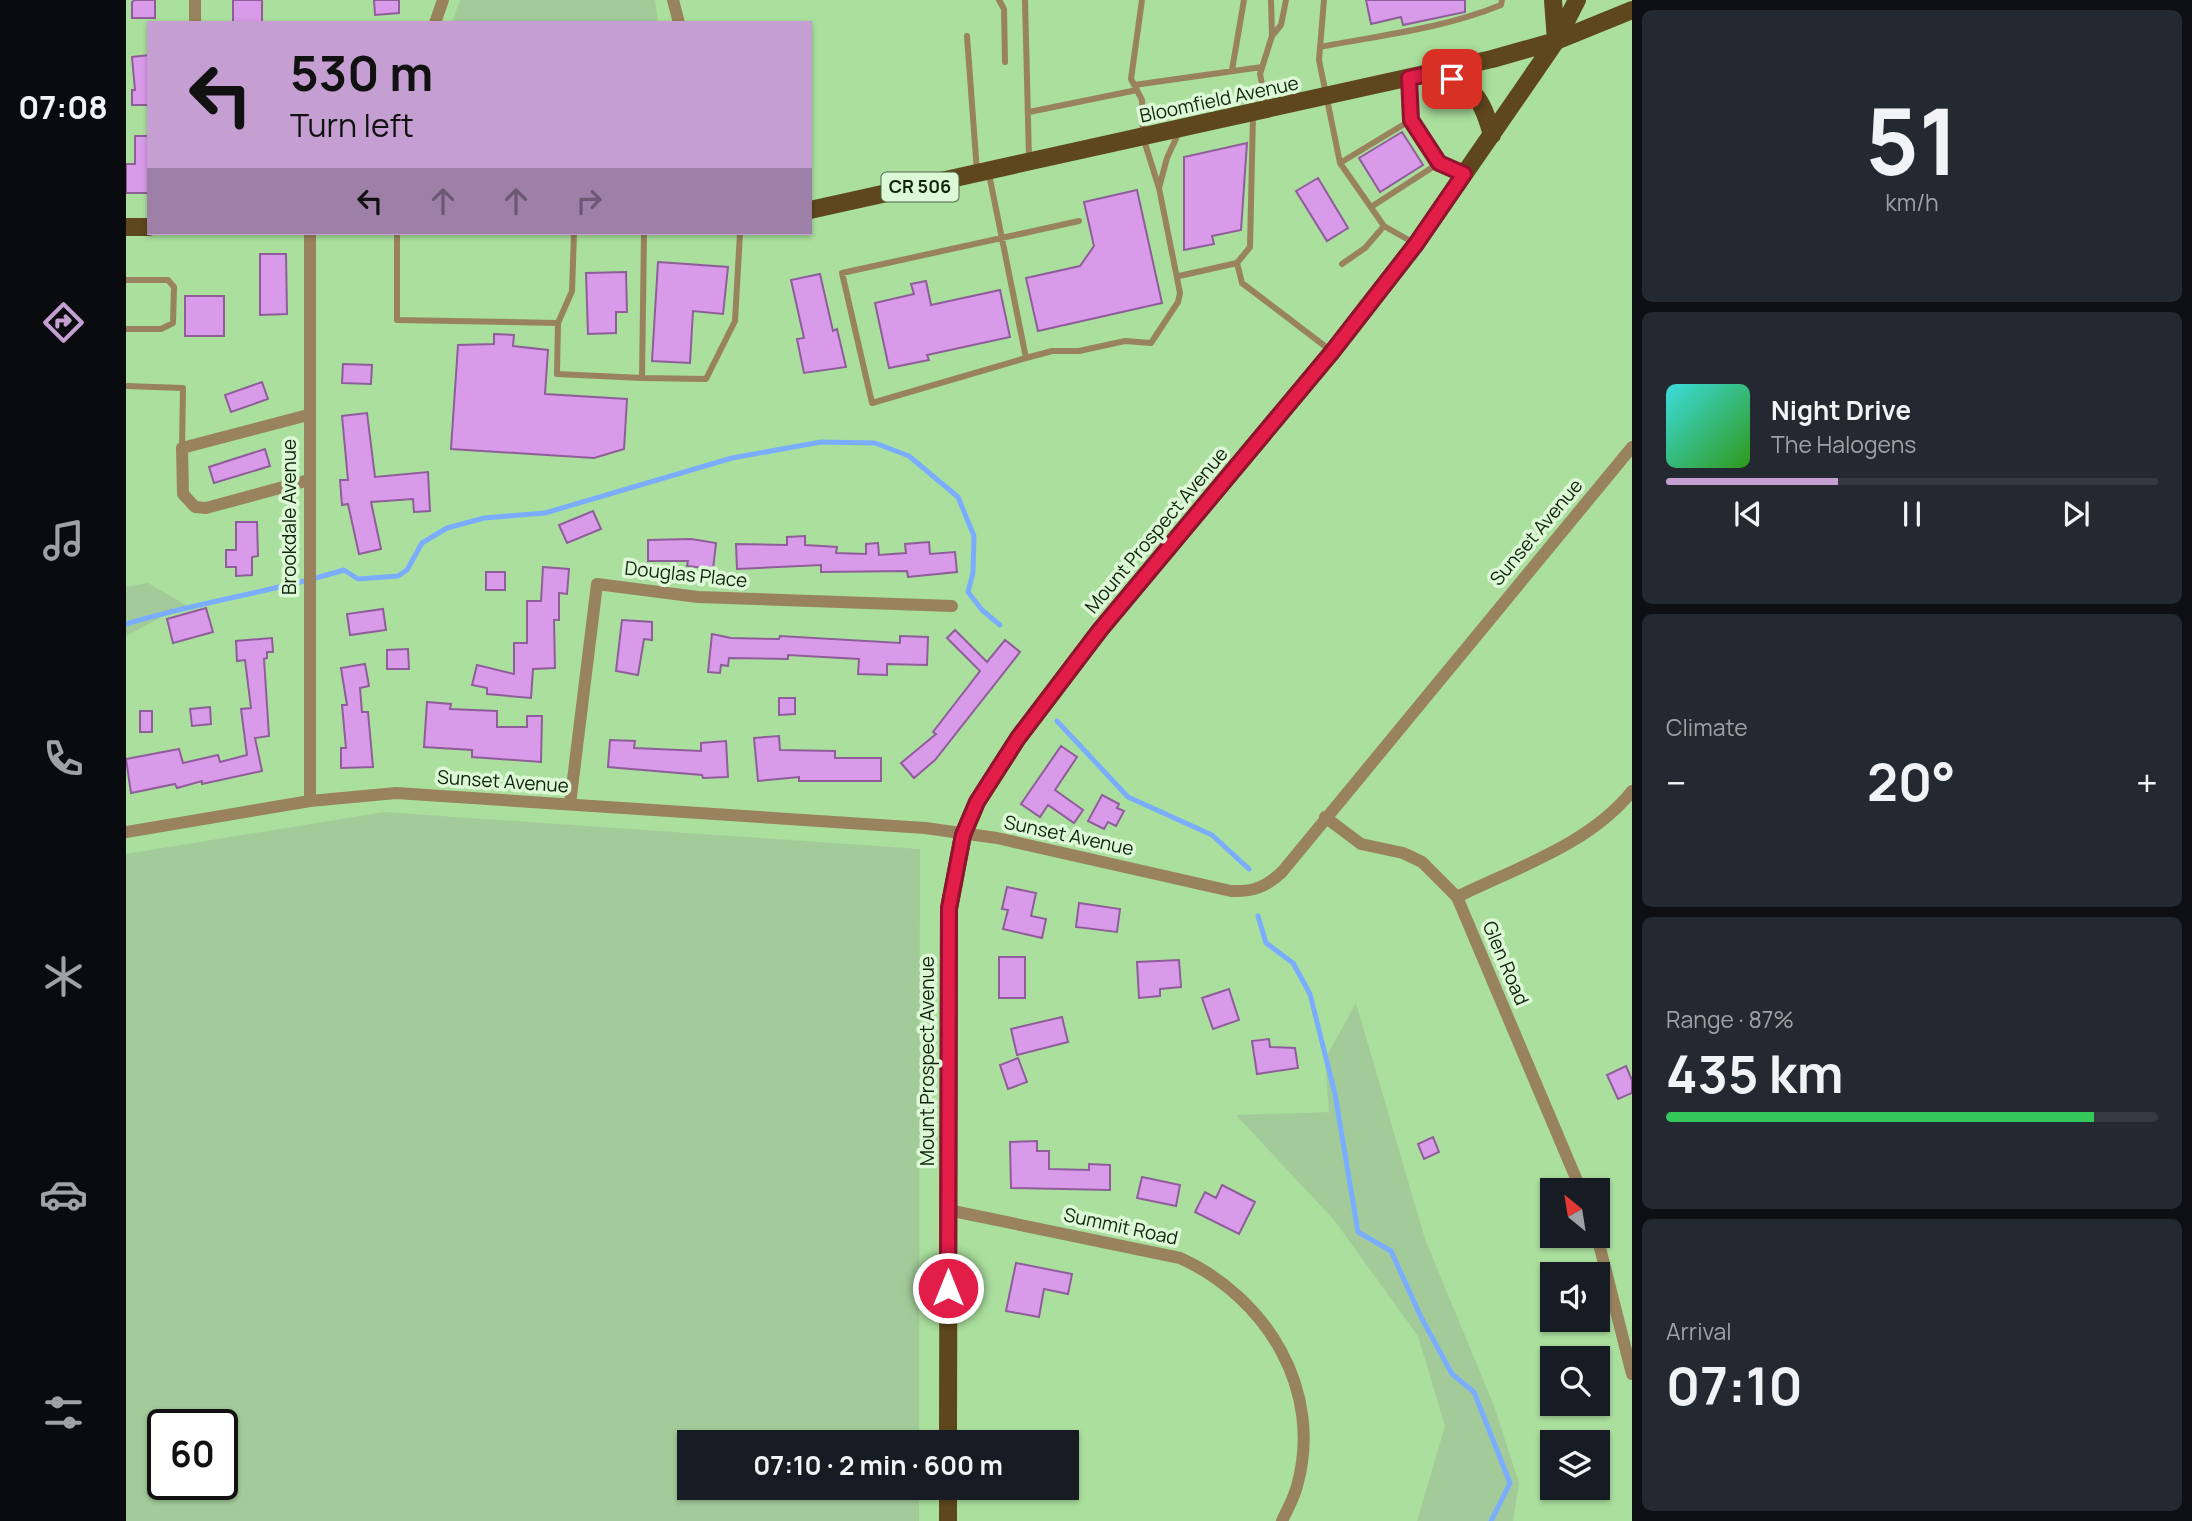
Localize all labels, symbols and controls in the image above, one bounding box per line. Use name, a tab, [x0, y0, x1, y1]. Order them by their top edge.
text: 530 m	[290, 39, 433, 106]
icon: left	[175, 49, 266, 140]
pin	[1422, 49, 1482, 109]
icon: arrive	[1433, 60, 1471, 98]
street label: Bloomfield Avenue	[1137, 69, 1301, 129]
text: 51	[1865, 78, 1959, 202]
text: 07:08	[18, 85, 108, 129]
text: Turn left	[290, 103, 414, 147]
road number: CR 506	[882, 172, 958, 202]
icon: left	[351, 182, 389, 220]
icon: ahead	[424, 182, 462, 220]
icon: ahead	[497, 182, 535, 220]
icon: right	[570, 182, 608, 220]
text: km/h	[1885, 186, 1939, 218]
icon: directions	[39, 298, 88, 347]
text: Night Drive	[1771, 392, 1911, 428]
text: The Halogens	[1771, 428, 1916, 460]
street label: Brookdale Avenue	[276, 439, 302, 595]
street label: Mount Prospect Avenue	[1079, 441, 1233, 619]
street label: Sunset Avenue	[1484, 473, 1588, 591]
icon: previous	[1729, 495, 1767, 533]
icon: pause	[1893, 495, 1931, 533]
icon: next	[2057, 495, 2095, 533]
icon: music	[39, 516, 88, 565]
street label: Douglas Place	[623, 555, 749, 593]
text: Climate	[1666, 711, 1748, 743]
icon: phone	[39, 734, 88, 783]
text: 20°	[1867, 746, 1956, 817]
text: −	[1666, 756, 1687, 808]
text: +	[2136, 756, 2158, 808]
street label: Sunset Avenue	[436, 763, 570, 799]
street label: Sunset Avenue	[1002, 809, 1136, 861]
street label: Glen Road	[1477, 917, 1535, 1009]
icon: climate	[39, 952, 88, 1001]
street label: Mount Prospect Avenue	[914, 956, 940, 1166]
text: Range · 87%	[1666, 1003, 1794, 1035]
text: 435 km	[1666, 1038, 1843, 1109]
icon: car	[39, 1170, 88, 1219]
north arrow	[1540, 1178, 1610, 1248]
map controls	[1540, 1178, 1610, 1500]
street label: Summit Road	[1062, 1201, 1180, 1251]
position arrow	[911, 1251, 985, 1325]
button: sound	[1540, 1262, 1610, 1332]
text: Arrival	[1666, 1315, 1732, 1347]
button: search	[1540, 1346, 1610, 1416]
text: 07:10	[1666, 1350, 1803, 1421]
icon: filters	[39, 1388, 88, 1437]
speed limit sign: 60	[147, 1409, 238, 1500]
button: layers	[1540, 1430, 1610, 1500]
text: 07:10 · 2 min · 600 m	[753, 1447, 1003, 1483]

